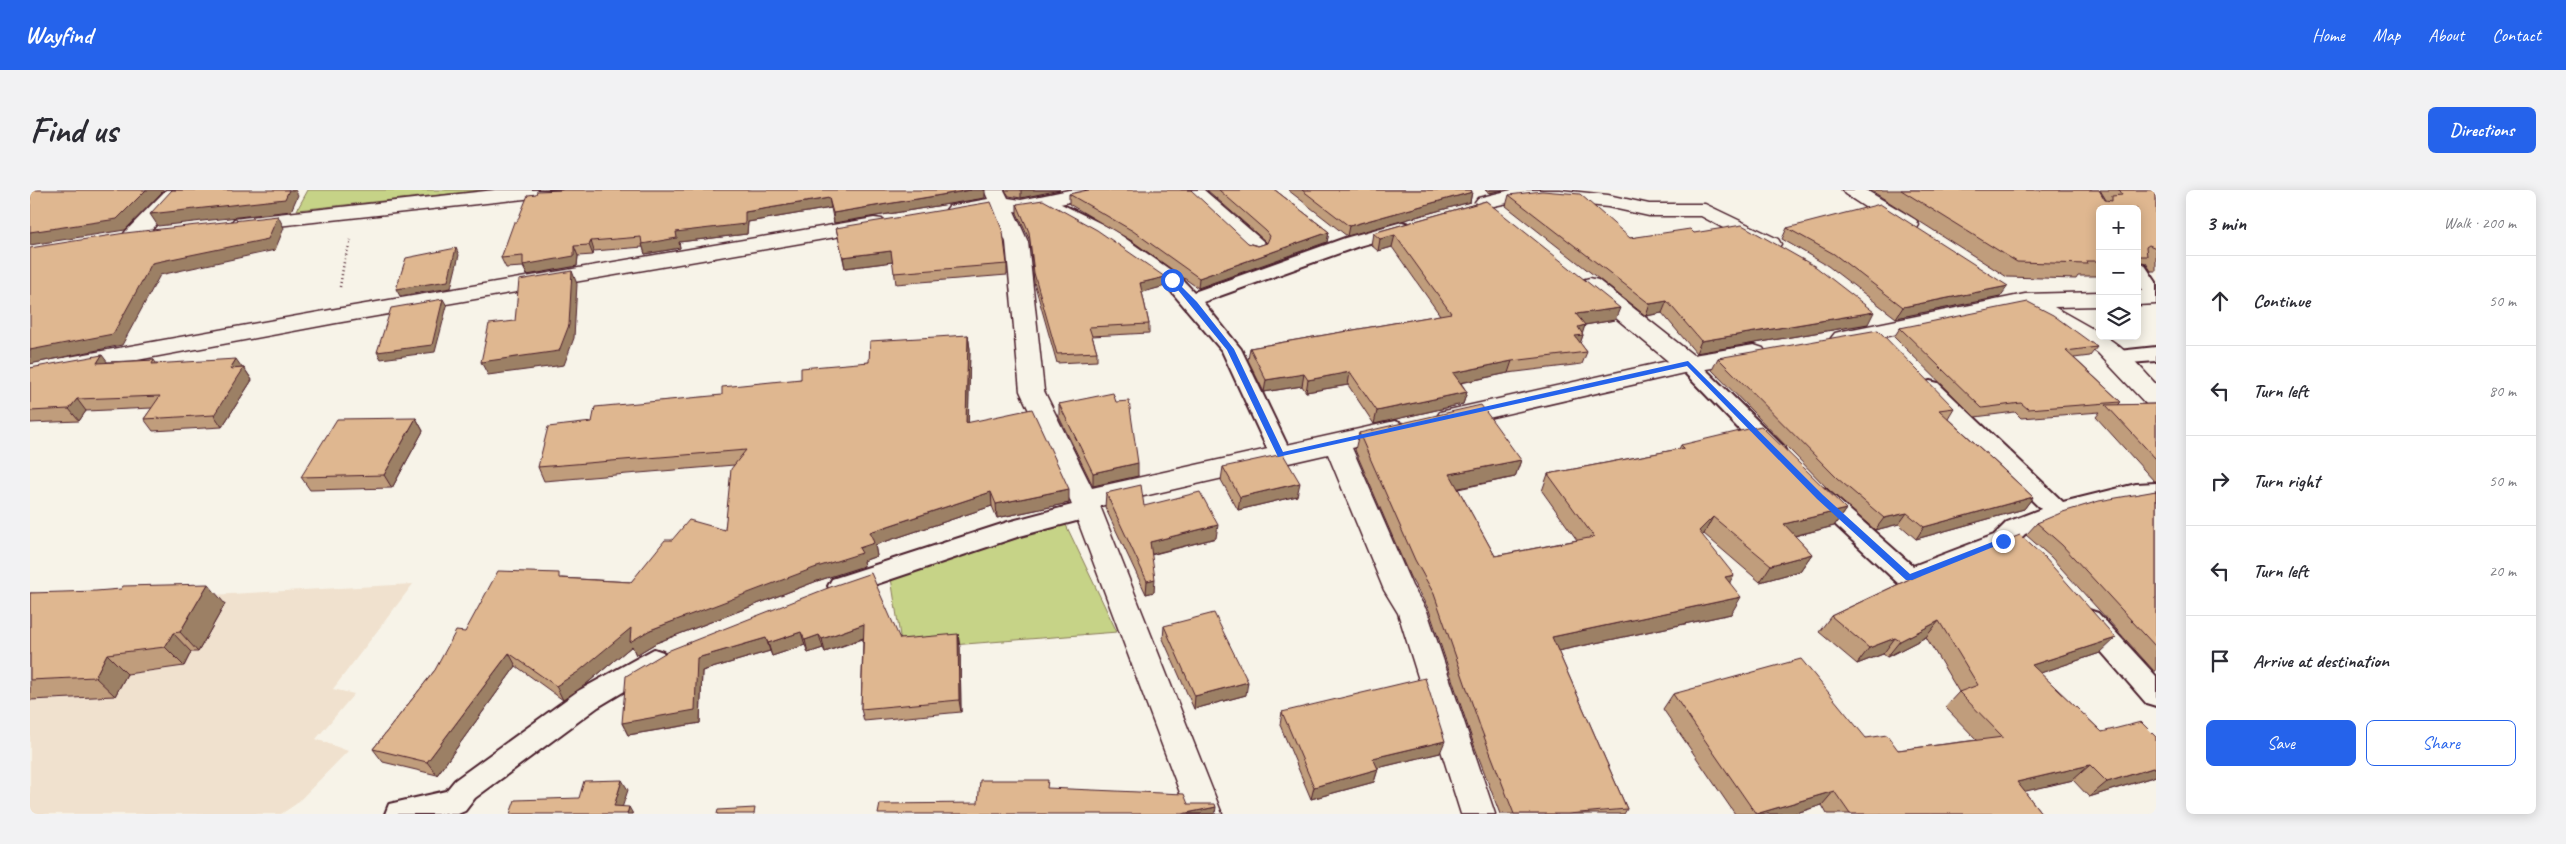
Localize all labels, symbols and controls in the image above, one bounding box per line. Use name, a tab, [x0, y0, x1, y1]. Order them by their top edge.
text: Wayfind	[25, 20, 92, 50]
text: Home	[2312, 24, 2345, 46]
text: Map	[2373, 24, 2400, 46]
text: About	[2428, 24, 2464, 46]
text: Contact	[2492, 24, 2541, 46]
button: Directions	[2428, 107, 2536, 153]
text: Find us	[30, 108, 117, 153]
map controls	[2096, 205, 2141, 340]
button: +	[2096, 205, 2141, 250]
text: 3 min	[2206, 210, 2246, 236]
text: Walk · 200 m	[2444, 213, 2516, 233]
button: −	[2096, 250, 2141, 295]
route start	[1161, 269, 1184, 292]
icon: ahead	[2206, 287, 2234, 315]
text: Continue	[2253, 289, 2310, 313]
text: 50 m	[2489, 291, 2516, 311]
button: layers	[2096, 295, 2141, 340]
icon: left	[2206, 377, 2234, 405]
text: Turn left	[2253, 379, 2308, 403]
text: 80 m	[2489, 381, 2516, 401]
icon: right	[2206, 467, 2234, 495]
text: Turn right	[2253, 469, 2320, 493]
text: 50 m	[2489, 471, 2516, 491]
route end	[1992, 530, 2015, 553]
icon: left	[2206, 557, 2234, 585]
text: Turn left	[2253, 559, 2308, 583]
text: 20 m	[2489, 561, 2516, 581]
icon: arrive	[2206, 647, 2234, 675]
text: Arrive at destination	[2253, 649, 2389, 673]
button: Save	[2206, 720, 2356, 766]
button: Share	[2366, 720, 2516, 766]

